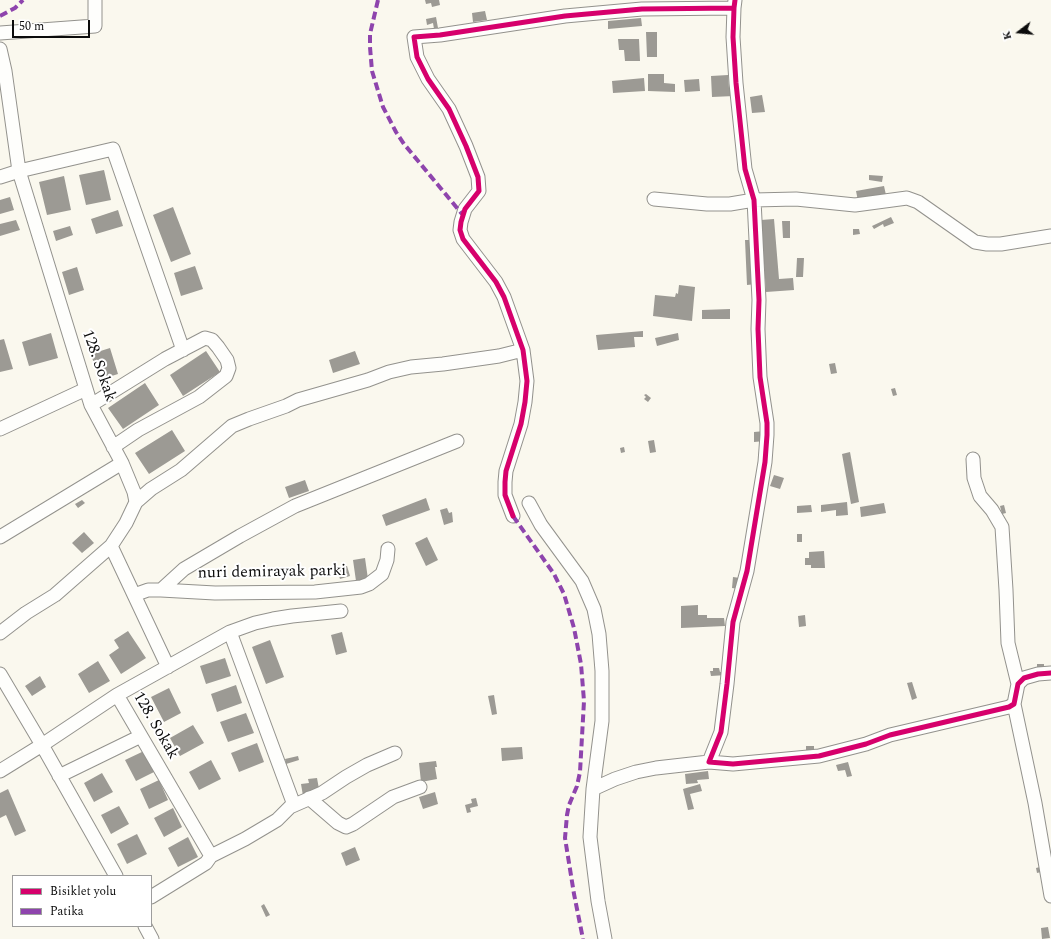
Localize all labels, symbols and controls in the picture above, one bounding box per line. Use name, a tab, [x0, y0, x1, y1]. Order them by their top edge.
scale bar	[14, 12, 92, 38]
north arrow	[999, 12, 1039, 52]
text: 50 m	[19, 17, 44, 36]
text: K	[998, 29, 1016, 42]
street label: 128. Sokak	[77, 328, 119, 404]
street label: nuri demirayak parki	[198, 562, 346, 584]
street label: 128. Sokak	[128, 689, 182, 763]
legend	[12, 875, 152, 927]
text: Bisiklet yolu	[50, 882, 116, 901]
text: Patika	[50, 902, 84, 921]

